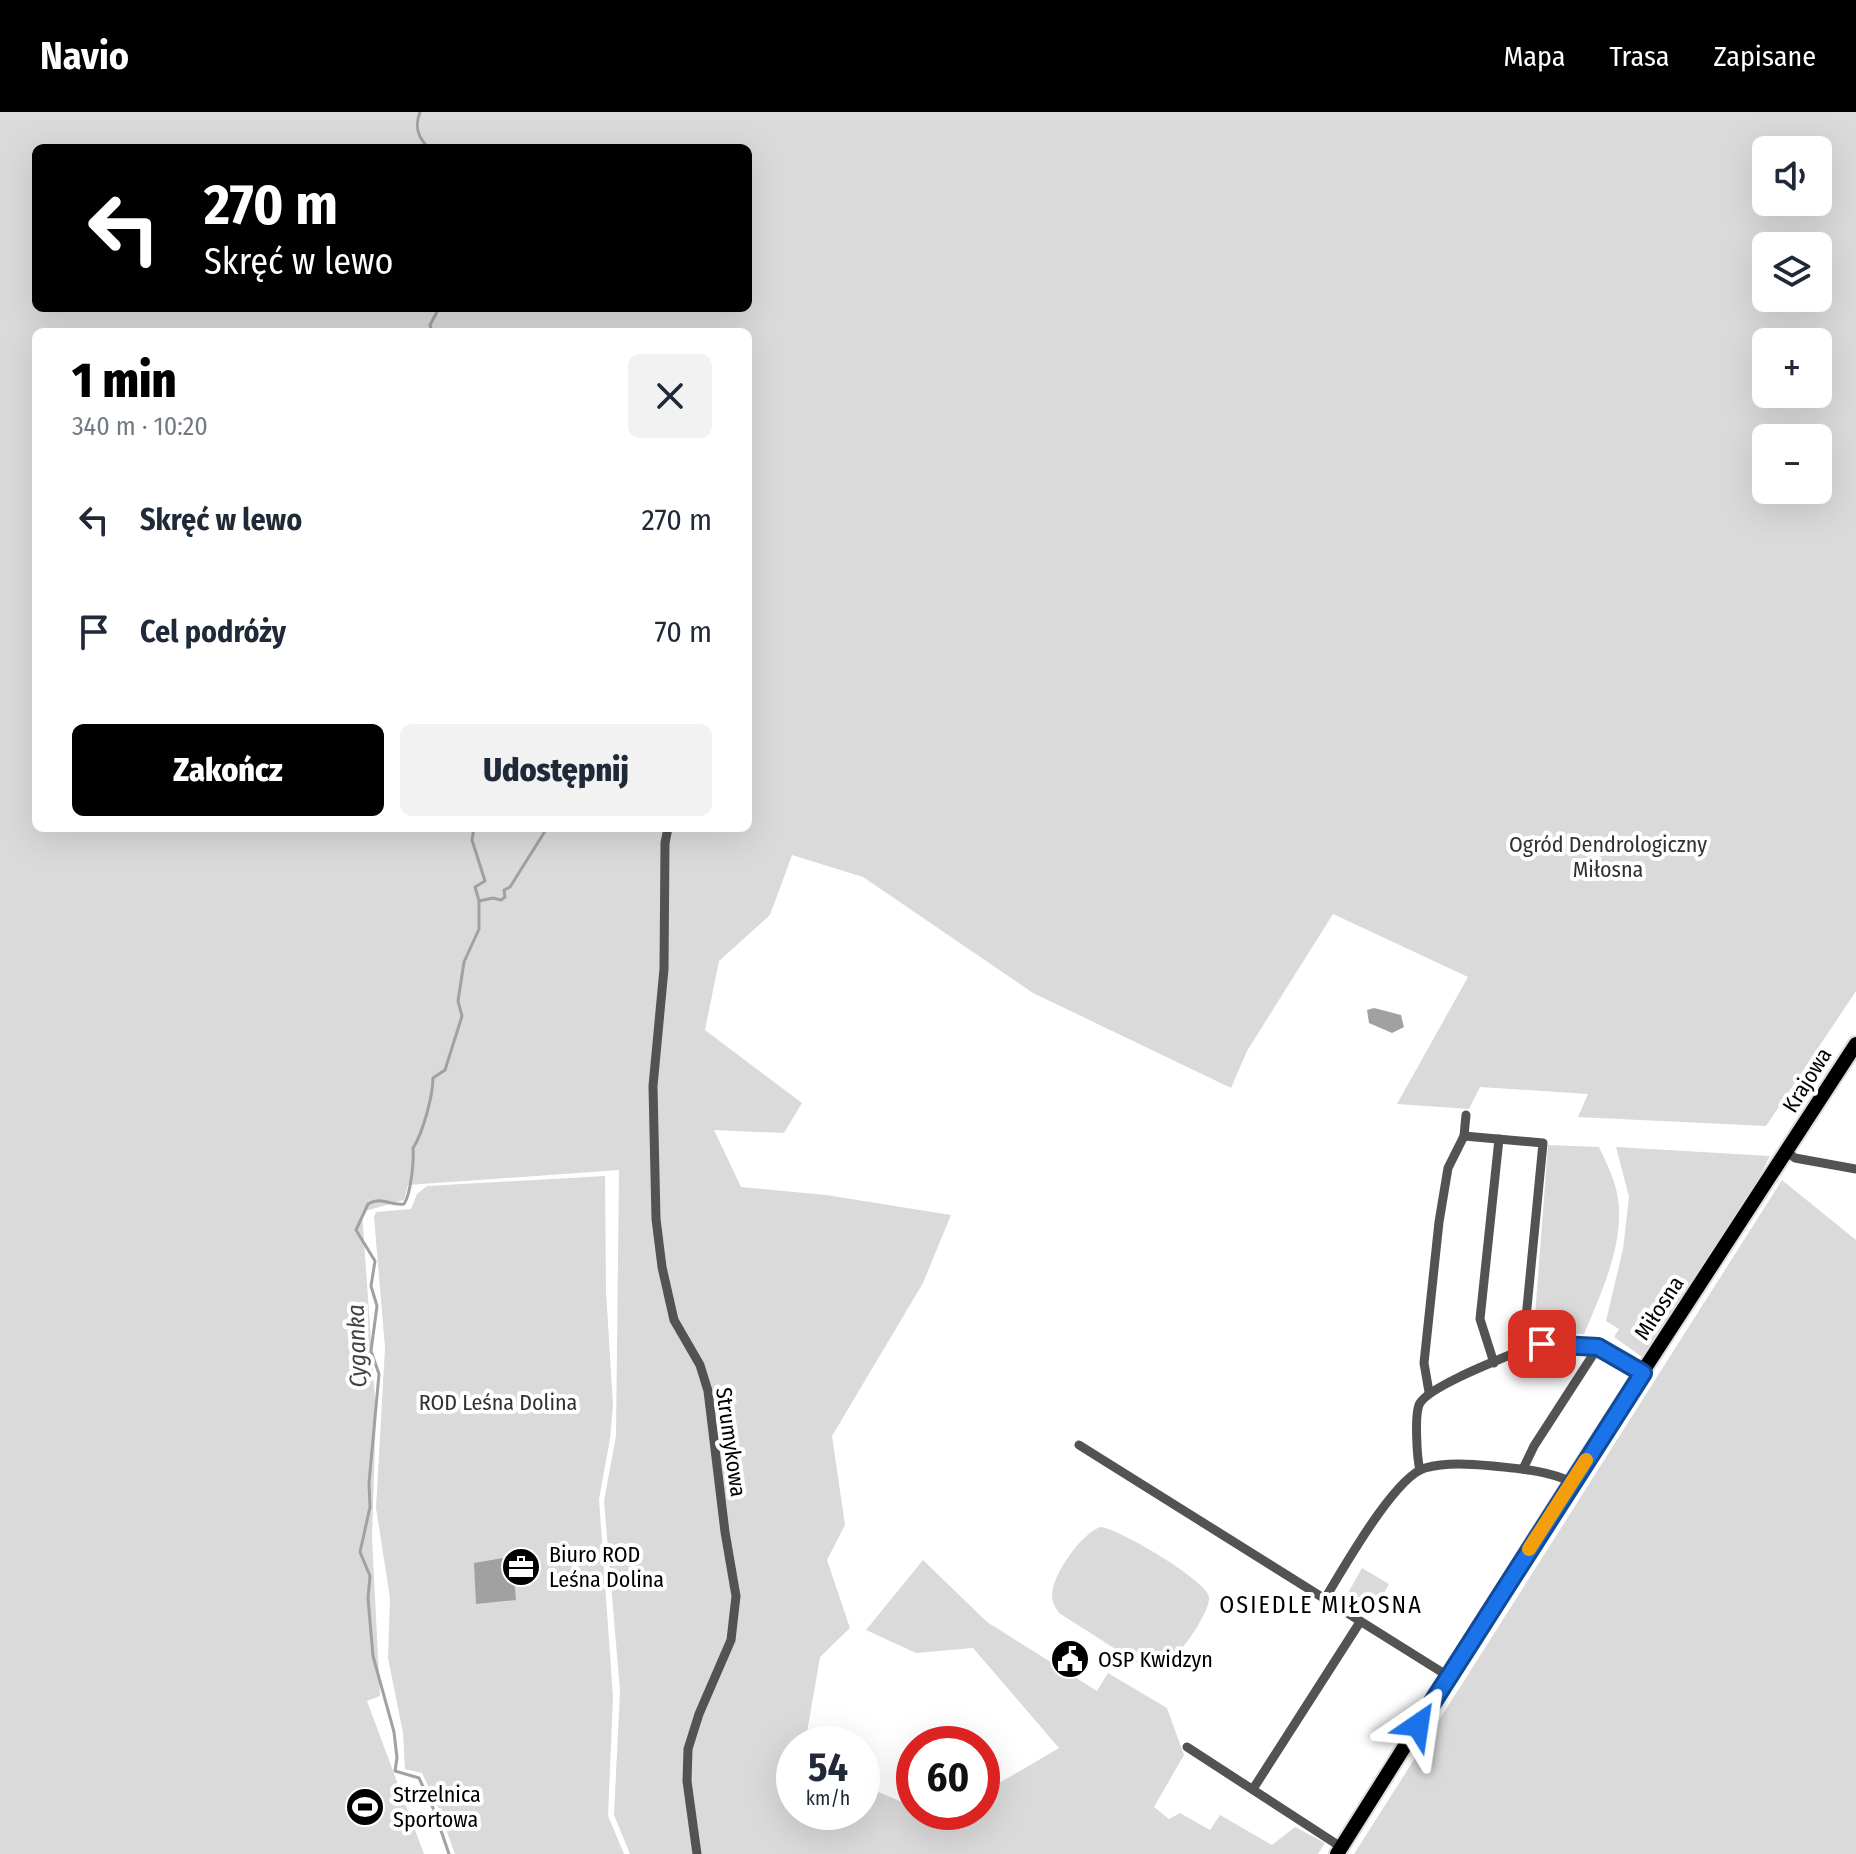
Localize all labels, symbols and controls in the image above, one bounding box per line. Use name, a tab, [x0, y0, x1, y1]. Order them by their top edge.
text: Navio	[40, 33, 129, 79]
text: Mapa	[1503, 40, 1565, 73]
text: Trasa	[1609, 40, 1669, 73]
text: Zapisane	[1713, 40, 1816, 73]
map controls	[1752, 136, 1832, 504]
button: sound	[1752, 136, 1832, 216]
text: 270 m	[204, 172, 338, 239]
icon: left	[72, 176, 176, 280]
button: layers	[1752, 232, 1832, 312]
text: Skręć w lewo	[204, 240, 394, 284]
button: +	[1752, 328, 1832, 408]
text: 1 min	[72, 352, 176, 410]
button: close	[628, 354, 712, 438]
text: 340 m · 10:20	[72, 411, 208, 442]
button: −	[1752, 424, 1832, 504]
icon: left	[72, 498, 116, 542]
text: Skręć w lewo	[140, 502, 302, 538]
text: 270 m	[641, 502, 712, 538]
icon: arrive	[72, 610, 116, 654]
text: Cel podróży	[140, 614, 286, 650]
text: 70 m	[654, 614, 712, 650]
button: Zakończ	[72, 724, 384, 816]
button: Udostępnij	[400, 724, 712, 816]
park label: Ogród Dendrologiczny Miłosna	[1509, 831, 1707, 883]
street label: Krajowa	[1777, 1043, 1837, 1117]
street label: Miłosna	[1628, 1271, 1690, 1345]
water label: Cyganka	[342, 1304, 372, 1388]
pin	[1508, 1310, 1576, 1378]
icon: arrive	[1520, 1322, 1564, 1366]
street label: Strumykowa	[710, 1385, 752, 1499]
park label: ROD Leśna Dolina	[419, 1389, 577, 1416]
place label: Biuro ROD Leśna Dolina	[549, 1541, 664, 1593]
office icon: Biuro ROD Leśna Dolina	[500, 1546, 542, 1588]
district label: OSIEDLE MIŁOSNA	[1219, 1591, 1423, 1619]
public building icon: OSP Kwidzyn	[1049, 1638, 1091, 1680]
place label: OSP Kwidzyn	[1098, 1646, 1213, 1673]
position arrow	[1376, 1683, 1460, 1767]
speed limit sign: 60	[896, 1726, 1000, 1830]
text: 54	[808, 1744, 848, 1792]
place label: Strzelnica Sportowa	[393, 1781, 481, 1833]
sports icon: Strzelnica Sportowa	[344, 1786, 386, 1828]
text: km/h	[806, 1786, 850, 1810]

